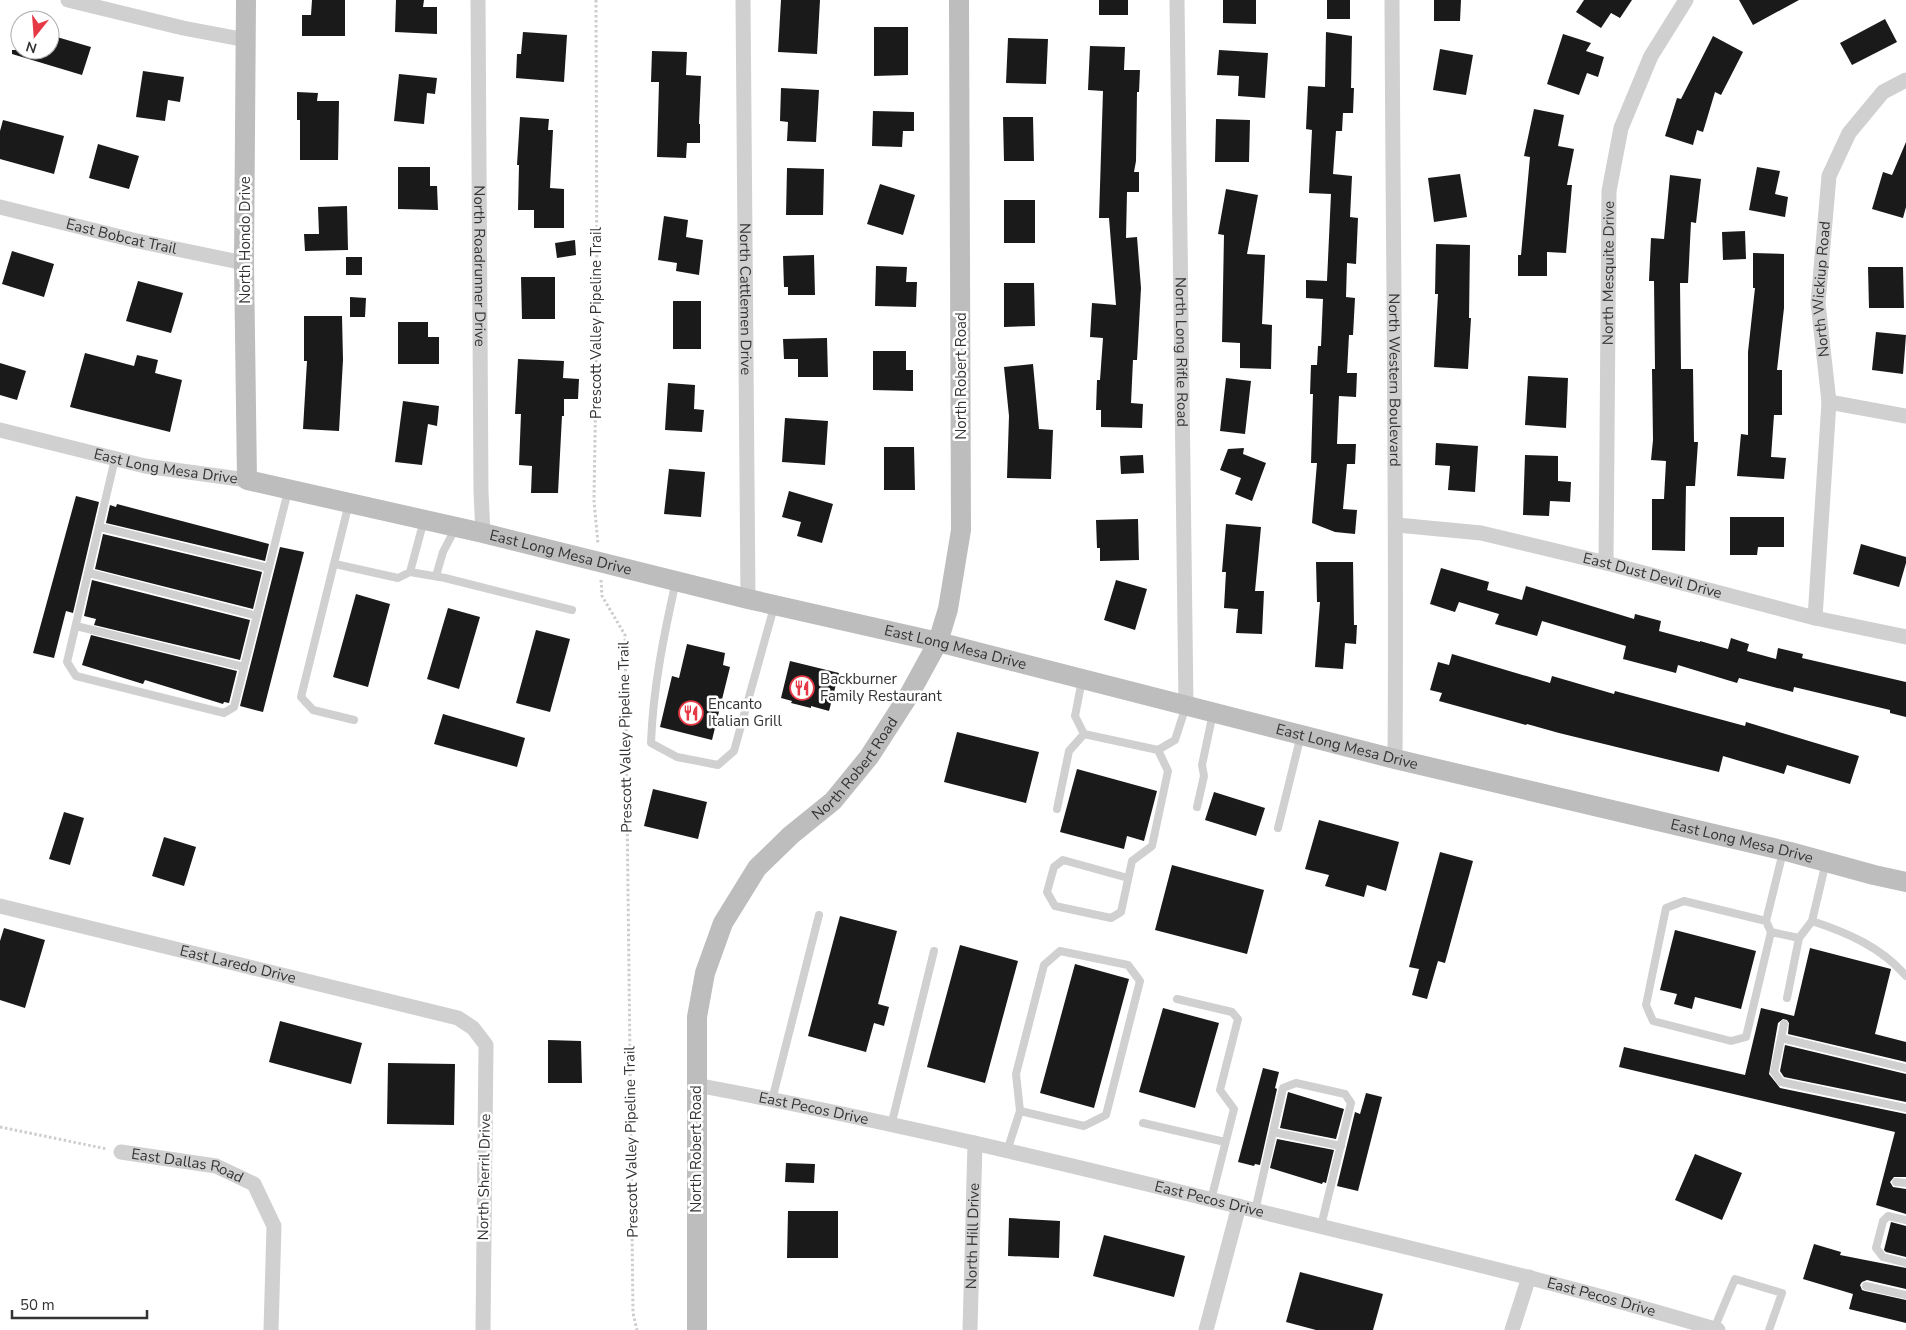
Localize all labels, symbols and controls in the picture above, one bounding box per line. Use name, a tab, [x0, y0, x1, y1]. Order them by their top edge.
north arrow	[10, 10, 60, 60]
text: N	[24, 36, 39, 58]
street label: North Hondo Drive	[235, 176, 255, 304]
street label: North Roadrunner Drive	[469, 185, 490, 347]
street label: North Mesquite Drive	[1598, 201, 1619, 345]
street label: East Bobcat Trail	[64, 214, 179, 259]
street label: North Wickiup Road	[1807, 220, 1835, 358]
street label: North Cattlemen Drive	[735, 223, 756, 375]
street label: Prescott Valley Pipeline Trail	[586, 227, 606, 419]
street label: North Long Rifle Road	[1171, 277, 1192, 427]
street label: North Western Boulevard	[1384, 293, 1405, 467]
street label: North Robert Road	[951, 312, 971, 440]
street label: East Long Mesa Drive	[92, 444, 239, 489]
street label: East Long Mesa Drive	[488, 525, 634, 580]
street label: East Dust Devil Drive	[1581, 548, 1724, 603]
street label: East Long Mesa Drive	[882, 620, 1029, 674]
street label: Prescott Valley Pipeline Trail	[613, 640, 637, 833]
place label: Backburner Family Restaurant	[820, 669, 942, 706]
restaurant icon: Backburner Family Restaurant	[789, 675, 815, 701]
place label: Encanto Italian Grill	[708, 694, 782, 731]
restaurant icon: Encanto Italian Grill	[678, 700, 704, 726]
street label: North Robert Road	[807, 713, 902, 824]
street label: East Long Mesa Drive	[1274, 719, 1420, 774]
street label: East Long Mesa Drive	[1669, 814, 1815, 868]
street label: East Laredo Drive	[178, 940, 298, 988]
street label: Prescott Valley Pipeline Trail	[619, 1045, 643, 1238]
street label: North Robert Road	[686, 1085, 706, 1213]
street label: East Pecos Drive	[757, 1087, 871, 1129]
street label: North Sherril Drive	[473, 1113, 495, 1240]
street label: East Dallas Road	[130, 1144, 247, 1188]
street label: East Pecos Drive	[1153, 1176, 1266, 1222]
street label: North Hill Drive	[961, 1183, 984, 1289]
street label: East Pecos Drive	[1545, 1273, 1658, 1321]
scale bar	[12, 1288, 148, 1320]
text: 50 m	[20, 1295, 55, 1315]

